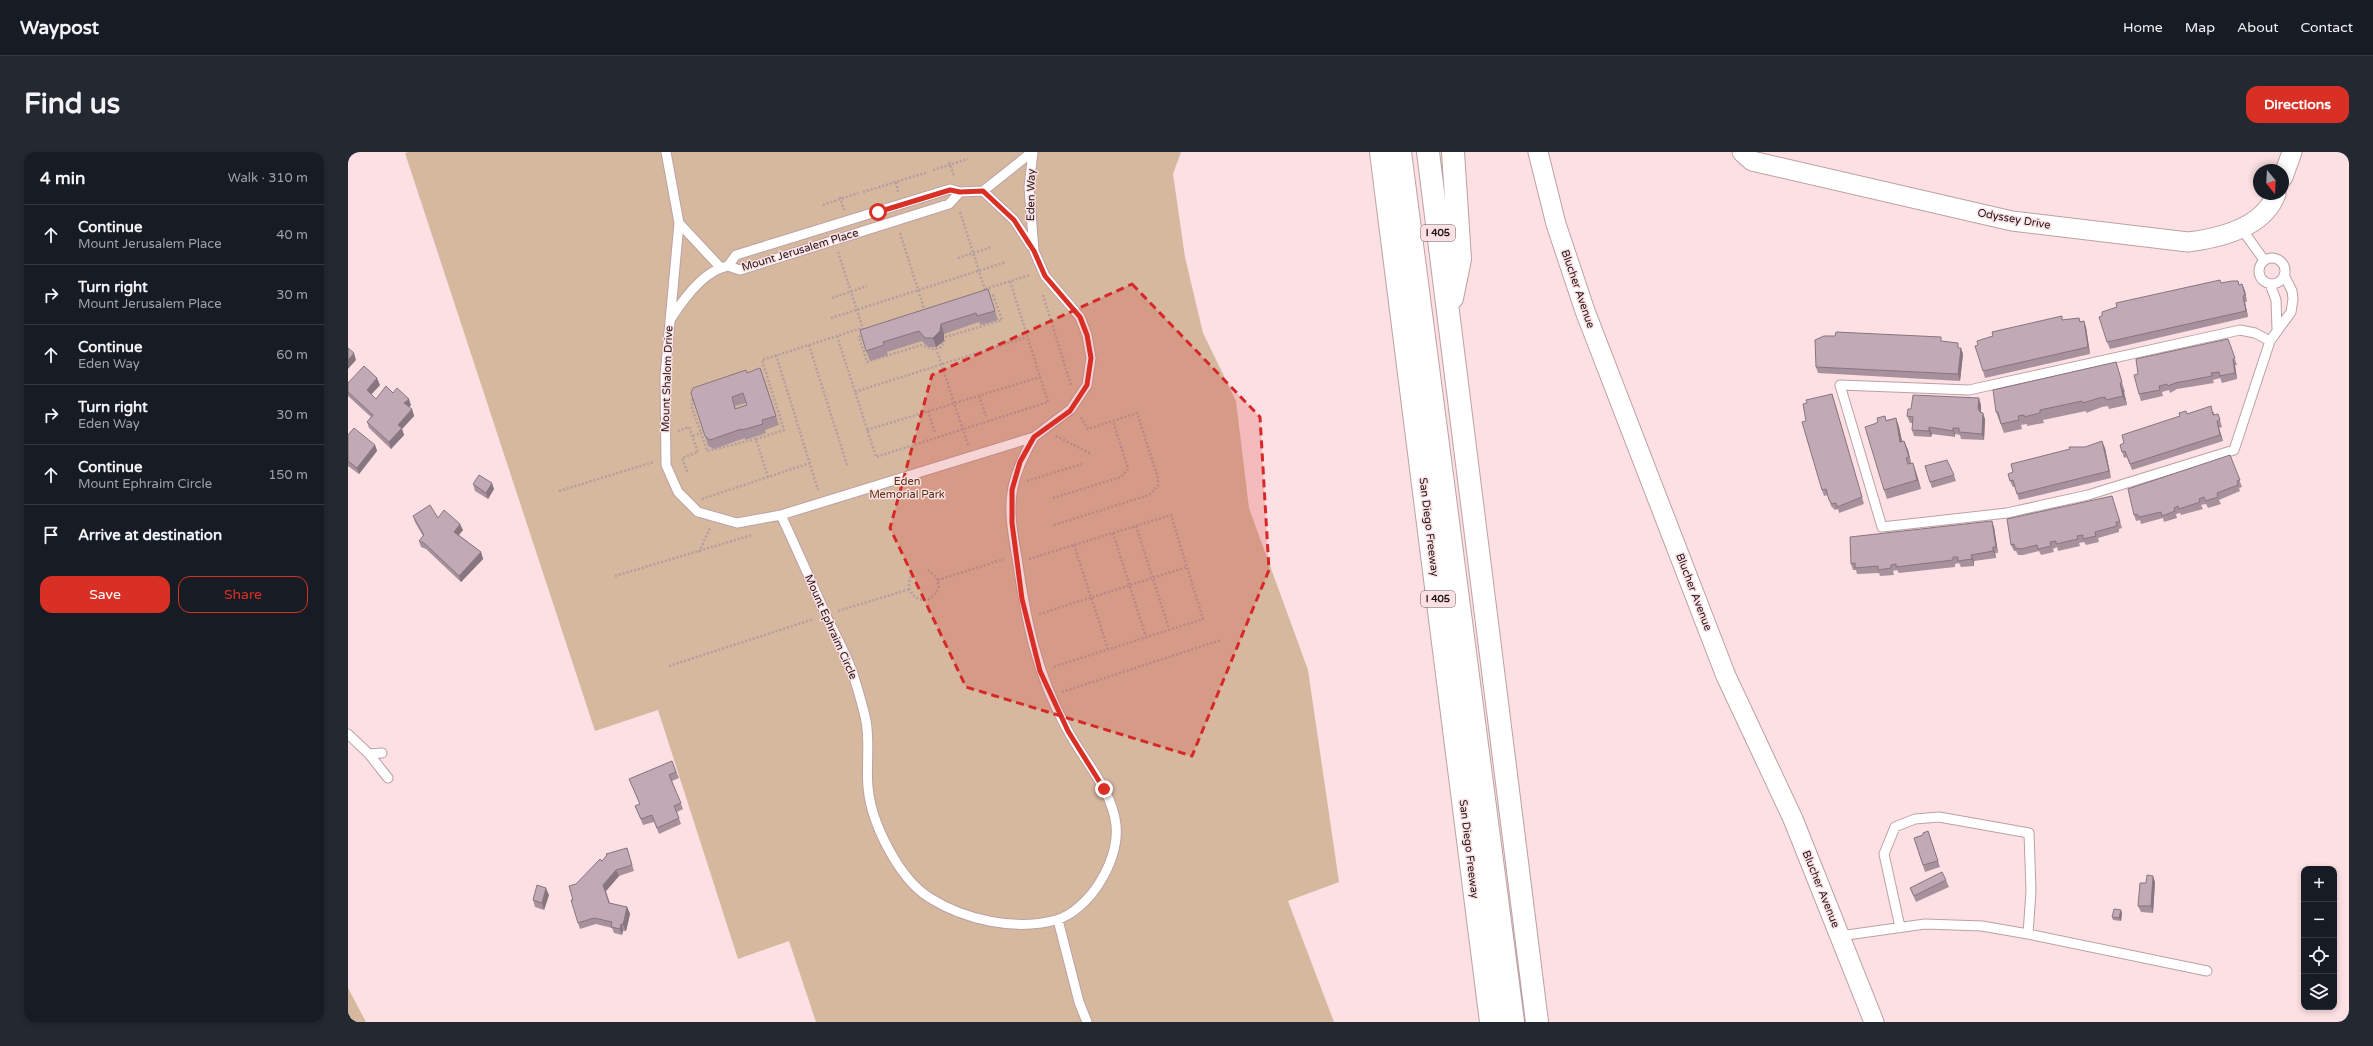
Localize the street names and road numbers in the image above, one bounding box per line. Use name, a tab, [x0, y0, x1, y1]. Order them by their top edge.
street label: Eden Way	[1024, 169, 1038, 221]
street label: Odyssey Drive	[1976, 206, 2052, 232]
road number: I 405	[1421, 225, 1455, 241]
street label: Mount Jerusalem Place	[740, 226, 860, 274]
street label: Blucher Avenue	[1558, 248, 1598, 330]
street label: Mount Shalom Drive	[659, 326, 675, 432]
street label: San Diego Freeway	[1416, 477, 1442, 577]
street label: Blucher Avenue	[1673, 551, 1715, 633]
street label: Mount Ephraim Circle	[802, 573, 860, 681]
road number: I 405	[1421, 591, 1455, 607]
street label: San Diego Freeway	[1456, 799, 1482, 899]
street label: Blucher Avenue	[1800, 848, 1842, 930]

